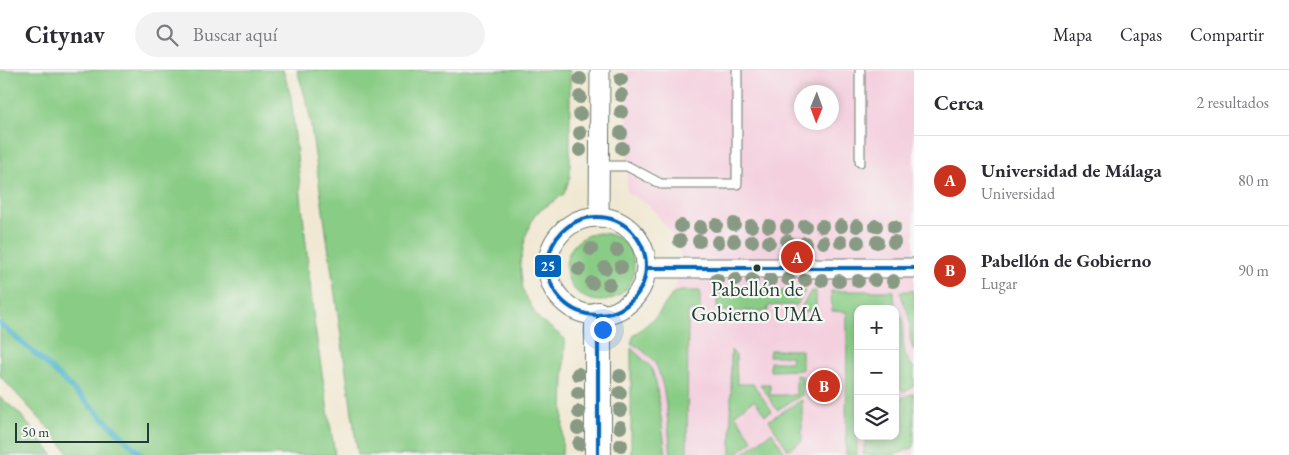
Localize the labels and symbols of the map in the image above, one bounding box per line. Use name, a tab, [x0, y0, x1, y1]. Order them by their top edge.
north arrow	[794, 85, 839, 130]
pin: A	[781, 238, 813, 276]
line badge: 25	[534, 254, 562, 278]
text: 25	[541, 257, 555, 275]
marker: Pabellón de Gobierno UMA	[752, 263, 762, 273]
place label: Pabellón de Gobierno UMA	[691, 275, 823, 327]
your location	[590, 317, 616, 343]
pin: B	[808, 367, 840, 405]
scale bar	[15, 420, 149, 443]

